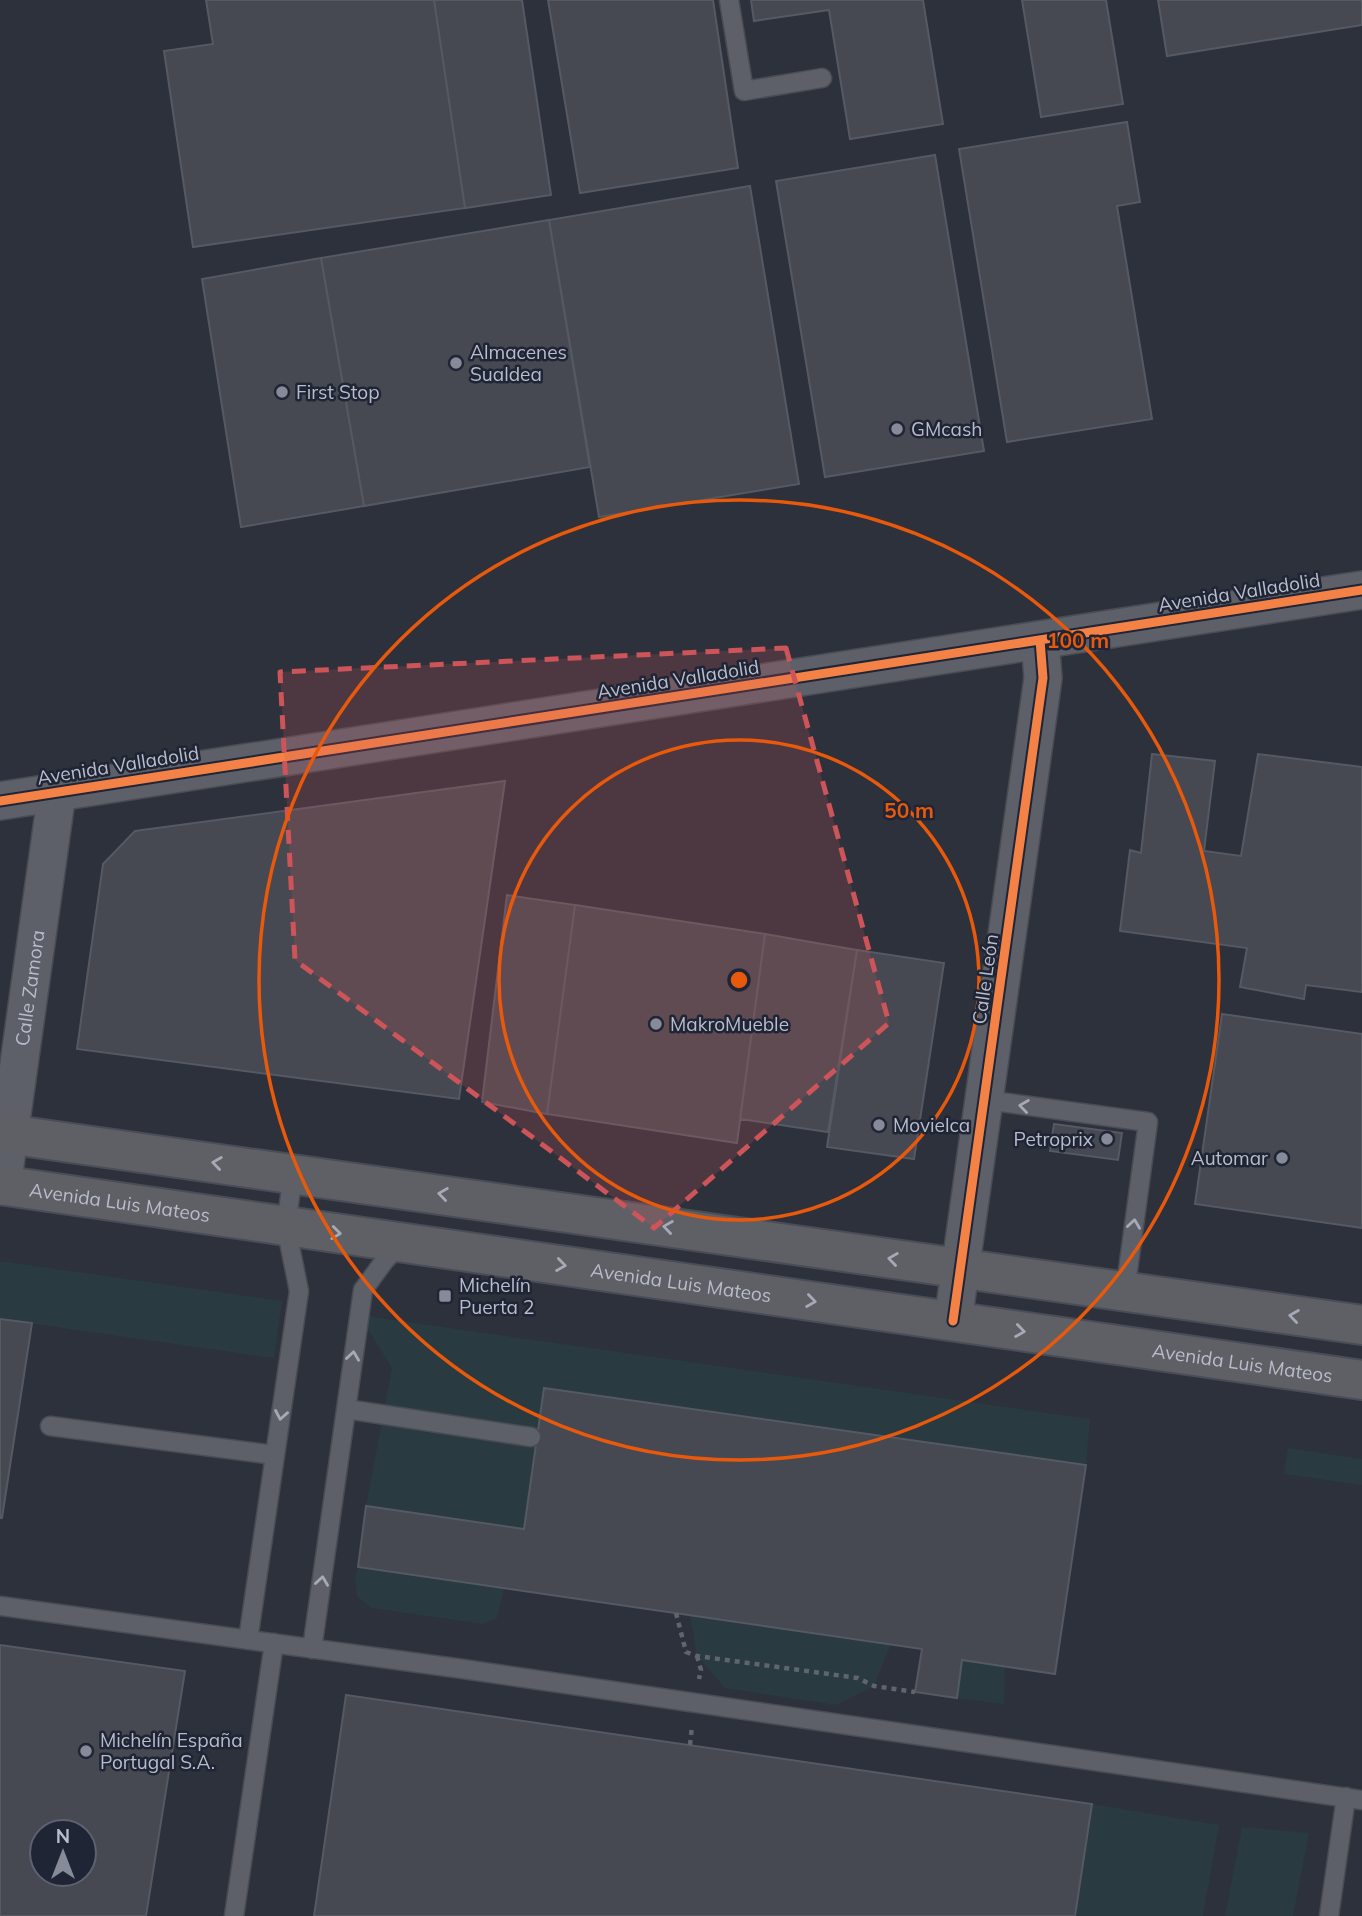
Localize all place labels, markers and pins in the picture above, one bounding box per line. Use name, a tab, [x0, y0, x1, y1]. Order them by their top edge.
place label: Almacenes Sualdea	[470, 340, 567, 386]
marker: Almacenes Sualdea	[448, 355, 464, 371]
place label: First Stop	[296, 380, 380, 404]
marker: First Stop	[274, 384, 290, 400]
place label: GMcash	[911, 417, 982, 441]
marker: GMcash	[889, 421, 905, 437]
centre of rings	[727, 968, 751, 992]
place label: MakroMueble	[670, 1012, 789, 1036]
marker: MakroMueble	[648, 1016, 664, 1032]
place label: Movielca	[893, 1113, 970, 1137]
marker: Movielca	[871, 1117, 887, 1133]
place label: Petroprix	[1013, 1127, 1093, 1151]
marker: Petroprix	[1099, 1131, 1115, 1147]
place label: Automar	[1191, 1146, 1268, 1170]
marker: Automar	[1274, 1150, 1290, 1166]
place label: Michelín Puerta 2	[459, 1273, 534, 1319]
marker: Michelín Puerta 2	[437, 1288, 453, 1304]
place label: Michelín España Portugal S.A.	[100, 1728, 243, 1774]
marker: Michelín España Portugal S.A.	[78, 1743, 94, 1759]

